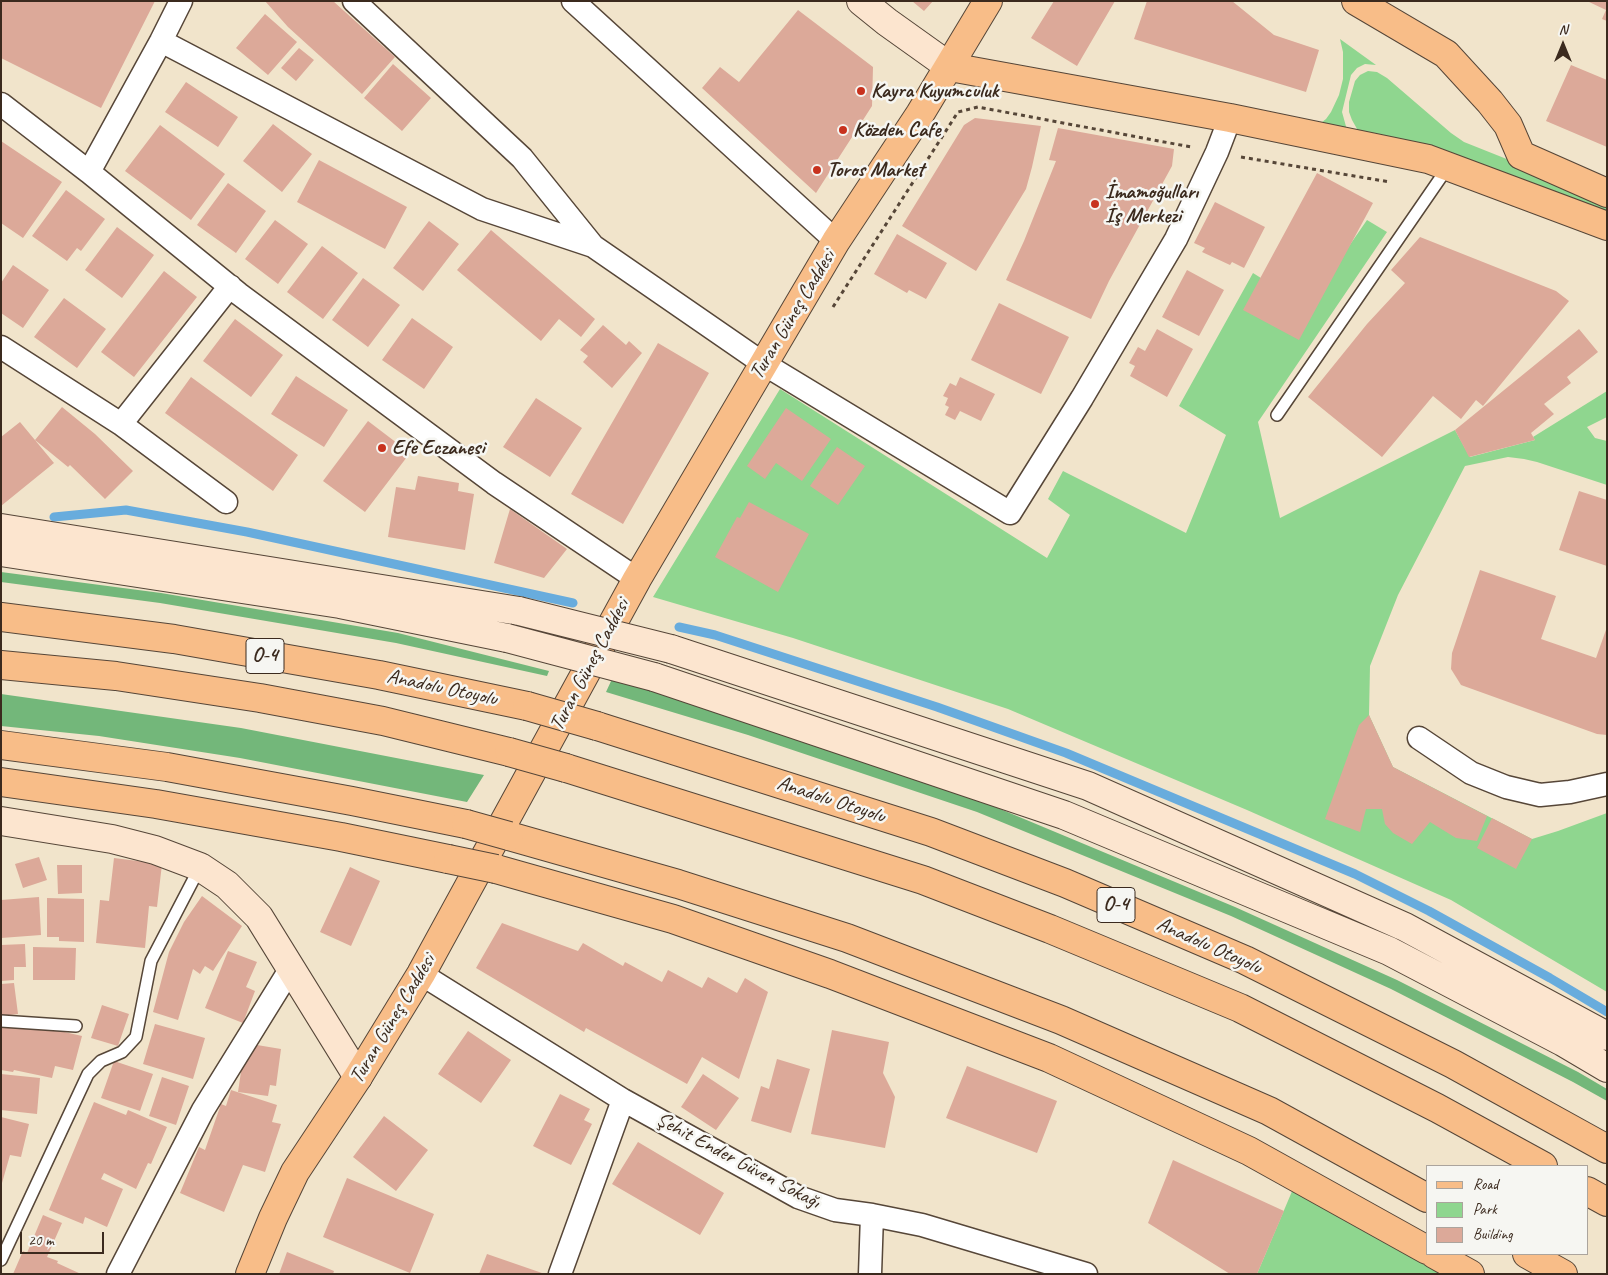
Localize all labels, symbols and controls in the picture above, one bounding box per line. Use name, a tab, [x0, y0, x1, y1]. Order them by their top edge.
north arrow	[1538, 20, 1588, 70]
text: N	[1559, 21, 1567, 38]
place label: Kayra Kuyumculuk	[871, 78, 998, 104]
marker: Kayra Kuyumculuk	[855, 85, 867, 97]
place label: Közden Cafe	[853, 117, 941, 143]
marker: Közden Cafe	[837, 124, 849, 136]
place label: Toros Market	[827, 157, 924, 183]
marker: Toros Market	[811, 164, 823, 176]
place label: İmamoğulları İş Merkezi	[1105, 179, 1198, 229]
marker: İmamoğulları İş Merkezi	[1089, 198, 1101, 210]
street label: Turan Güneş Caddesi	[745, 246, 841, 384]
place label: Efe Eczanesi	[392, 435, 485, 461]
marker: Efe Eczanesi	[376, 442, 388, 454]
street label: Turan Güneş Caddesi	[545, 595, 635, 735]
road number: O-4	[246, 638, 284, 674]
street label: Anadolu Otoyolu	[385, 664, 499, 712]
street label: Anadolu Otoyolu	[774, 771, 888, 829]
road number: O-4	[1097, 888, 1135, 922]
street label: Anadolu Otoyolu	[1153, 912, 1265, 980]
street label: Turan Güneş Caddesi	[345, 950, 441, 1088]
street label: Şehit Ender Güven Sokağı	[652, 1107, 824, 1215]
legend	[1426, 1165, 1588, 1255]
text: Road	[1473, 1175, 1498, 1194]
text: Park	[1473, 1200, 1497, 1219]
scale bar	[22, 1222, 106, 1254]
text: Building	[1473, 1225, 1512, 1244]
text: 20 m	[28, 1231, 54, 1250]

